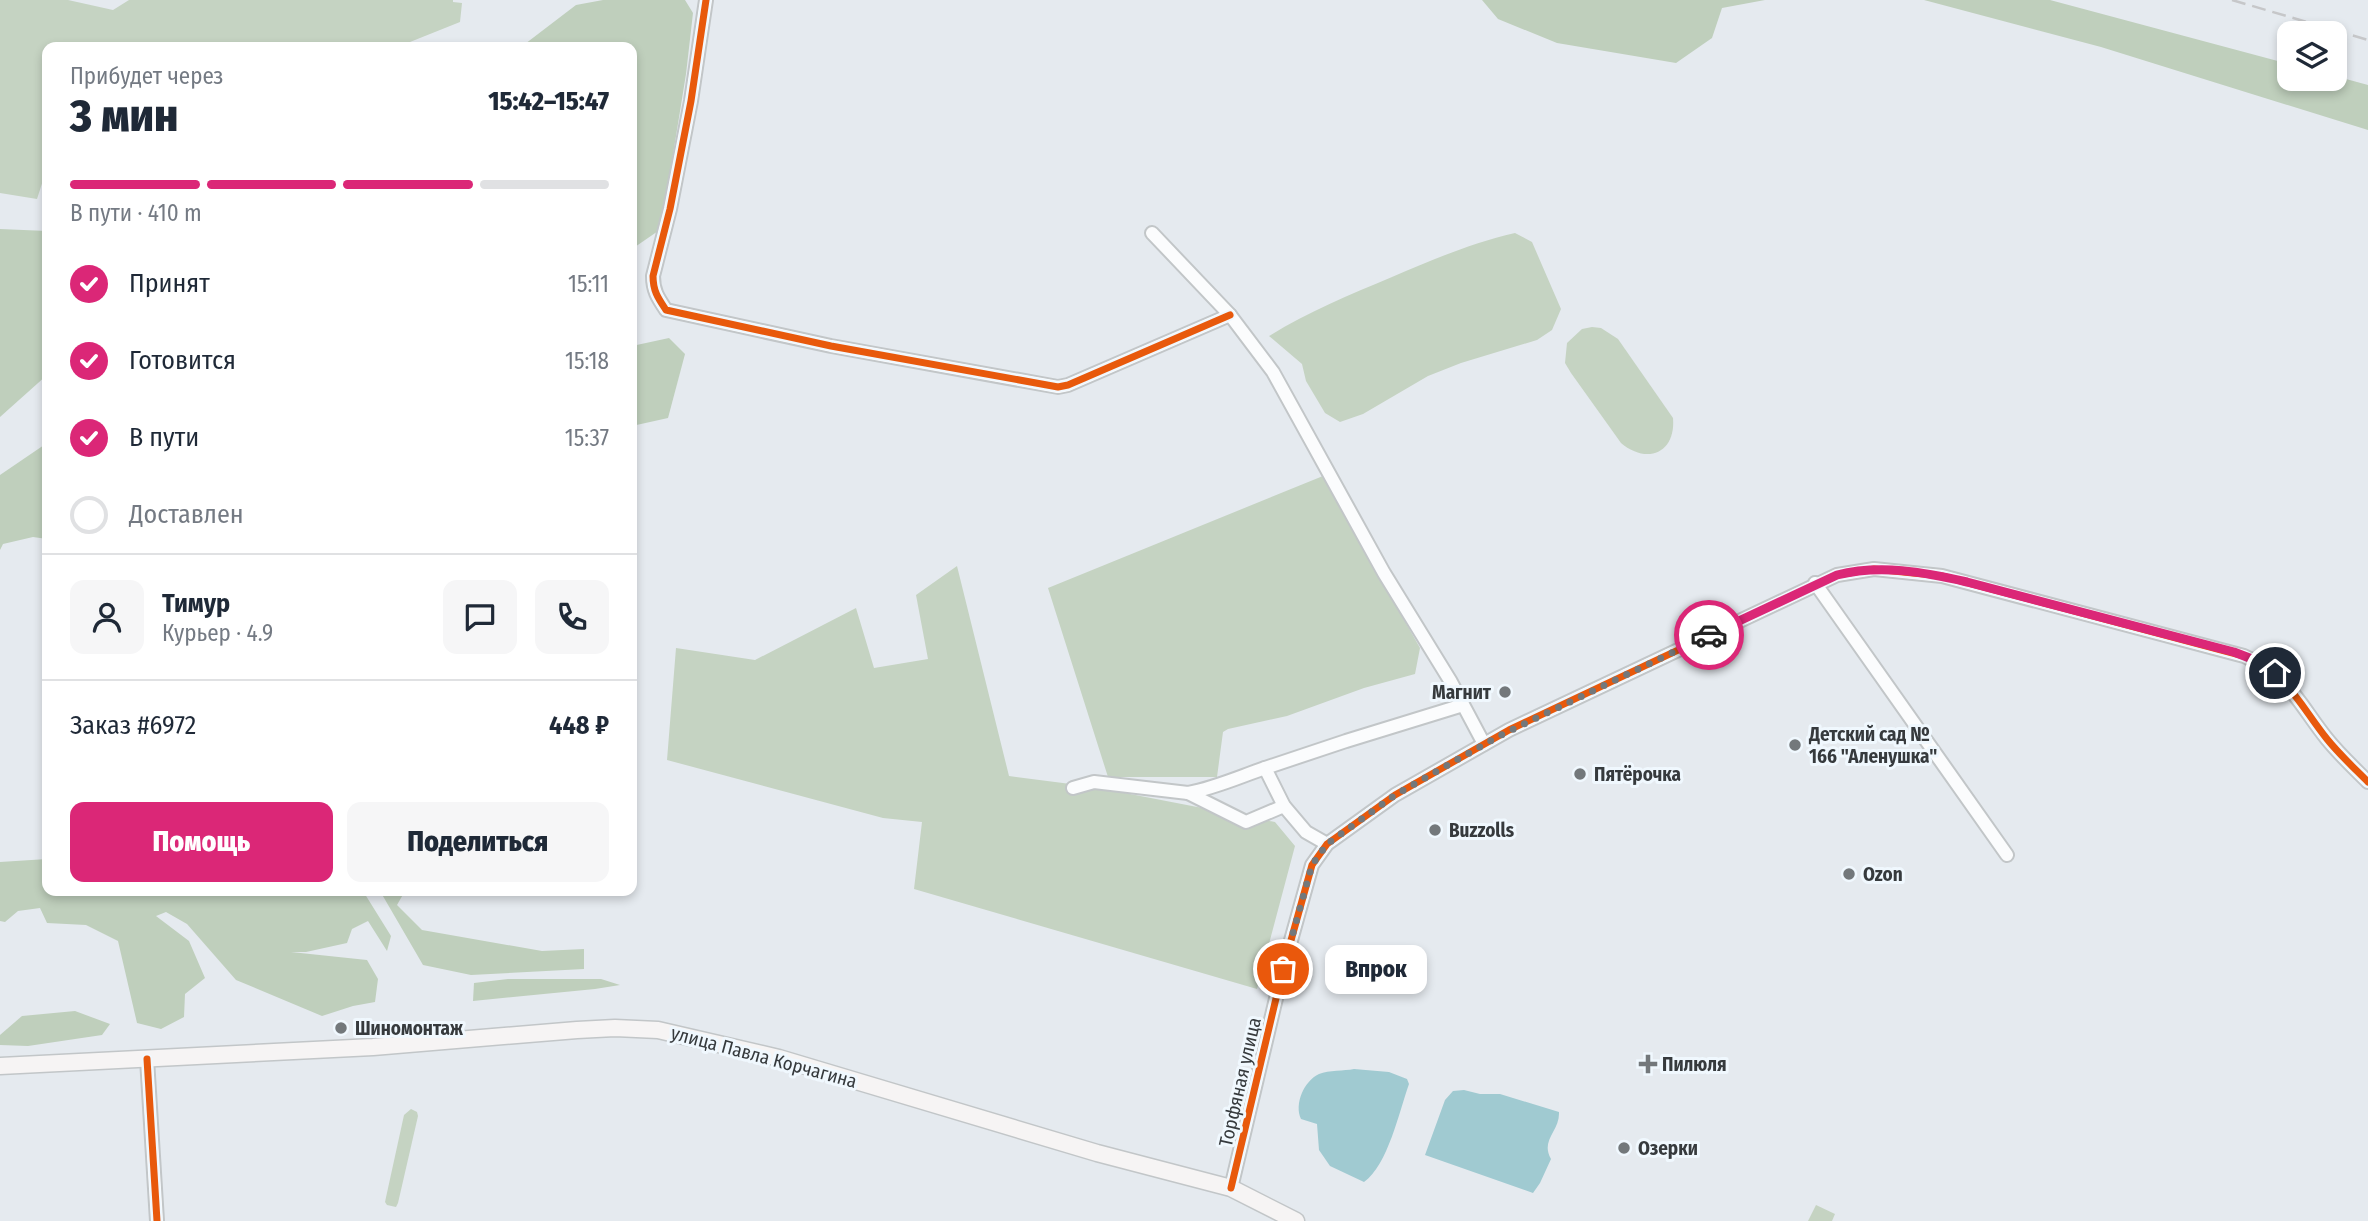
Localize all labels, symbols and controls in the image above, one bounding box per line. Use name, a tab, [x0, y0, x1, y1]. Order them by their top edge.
map controls	[2277, 21, 2347, 91]
button: layers	[2277, 21, 2347, 91]
text: Прибудет через	[70, 62, 223, 90]
text: 15:42–15:47	[488, 86, 609, 117]
text: 3 мин	[70, 88, 178, 143]
text: В пути · 410 m	[70, 199, 202, 227]
icon: check	[70, 265, 108, 303]
text: Принят	[129, 268, 210, 299]
text: 15:11	[568, 270, 609, 298]
icon: check	[70, 342, 108, 380]
text: Готовится	[129, 345, 236, 376]
text: 15:18	[565, 347, 609, 375]
icon: check	[70, 419, 108, 457]
text: В пути	[129, 422, 199, 453]
text: 15:37	[565, 424, 609, 452]
text: Доставлен	[129, 499, 244, 530]
button: person	[70, 580, 144, 654]
button: chat	[443, 580, 517, 654]
button: phone	[535, 580, 609, 654]
text: Тимур	[162, 588, 230, 619]
courier	[1674, 600, 1744, 670]
icon: car	[1690, 616, 1728, 654]
text: Курьер · 4.9	[162, 619, 273, 647]
pin	[2245, 643, 2305, 703]
icon: home	[2256, 654, 2294, 692]
place label: Магнит	[1432, 681, 1492, 704]
marker: Магнит	[1497, 684, 1513, 700]
text: Заказ #6972	[70, 710, 196, 741]
text: 448 ₽	[549, 710, 609, 741]
place label: Детский сад № 166 "Аленушка"	[1808, 723, 1937, 768]
marker: Детский сад № 166 "Аленушка"	[1787, 737, 1803, 753]
place label: Пятёрочка	[1594, 763, 1681, 786]
marker: Пятёрочка	[1572, 766, 1588, 782]
button: Помощь	[70, 802, 333, 882]
button: Поделиться	[347, 802, 609, 882]
place label: Buzzolls	[1449, 819, 1515, 842]
marker: Buzzolls	[1427, 822, 1443, 838]
place label: Ozon	[1863, 863, 1903, 886]
marker: Ozon	[1841, 866, 1857, 882]
pin	[1253, 939, 1313, 999]
callout: Впрок	[1325, 944, 1426, 993]
icon: bag	[1264, 950, 1302, 988]
text: Впрок	[1345, 955, 1407, 983]
street label: Торфяная улица	[1214, 1015, 1266, 1149]
place label: Шиномонтаж	[355, 1017, 463, 1040]
marker: Шиномонтаж	[333, 1020, 349, 1036]
street label: улица Павла Корчагина	[669, 1021, 859, 1093]
place label: Пилюля	[1662, 1053, 1727, 1076]
marker: Пилюля	[1640, 1056, 1656, 1072]
place label: Озерки	[1638, 1137, 1698, 1160]
marker: Озерки	[1616, 1140, 1632, 1156]

